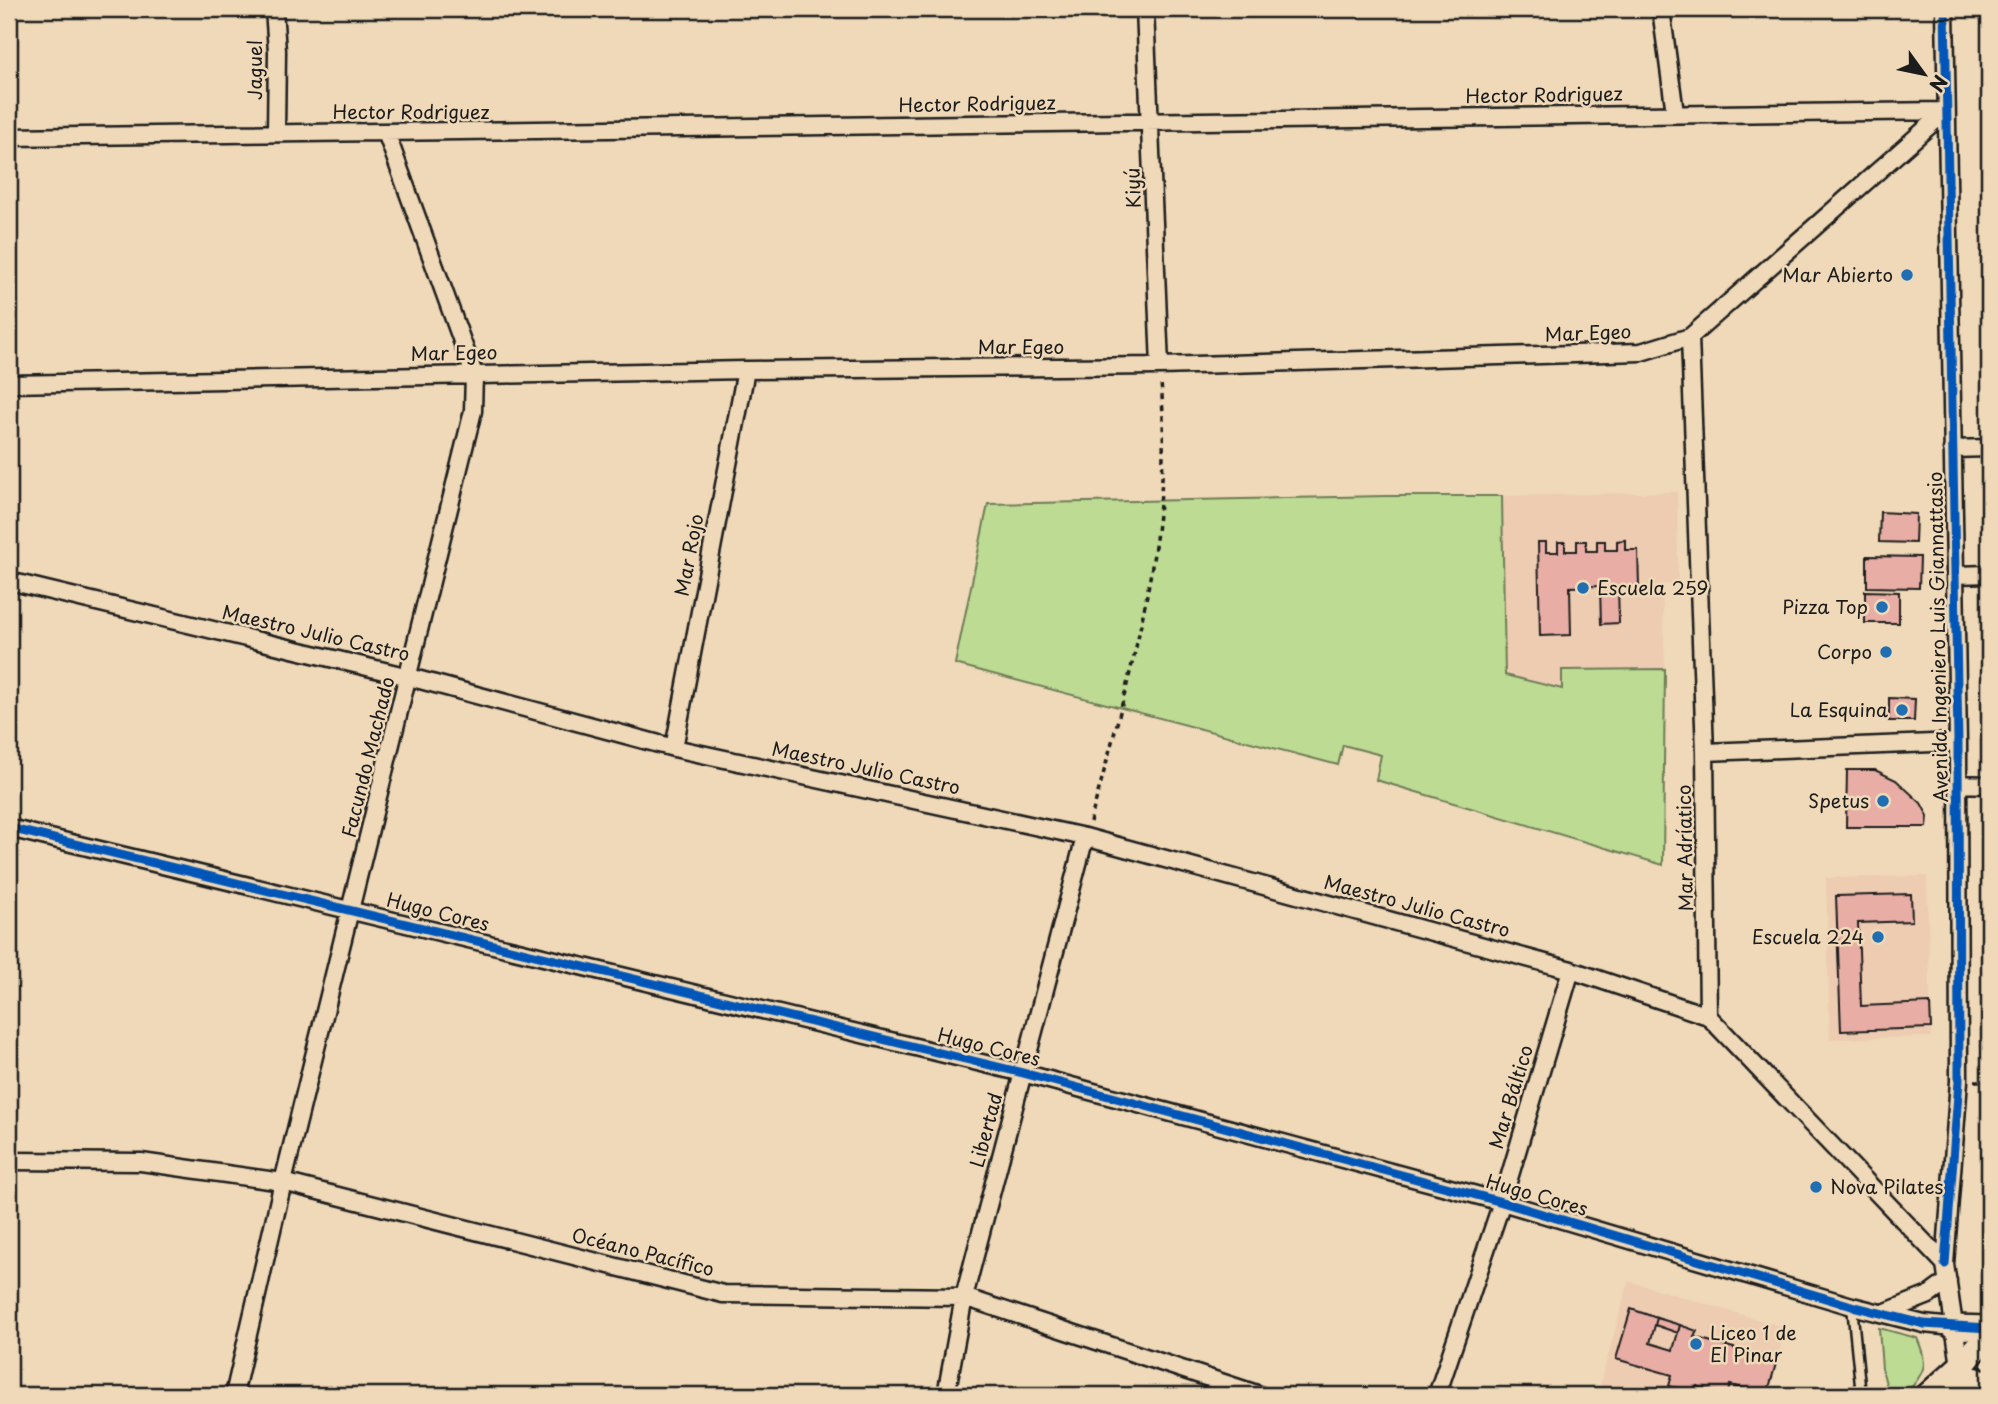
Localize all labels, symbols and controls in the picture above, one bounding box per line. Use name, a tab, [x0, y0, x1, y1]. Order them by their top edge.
north arrow	[1890, 38, 1960, 108]
street label: Jaguel	[240, 40, 268, 100]
text: N	[1923, 70, 1955, 98]
street label: Hector Rodriguez	[1465, 79, 1623, 109]
street label: Hector Rodriguez	[898, 88, 1056, 118]
street label: Hector Rodriguez	[332, 97, 490, 125]
street label: Kiyú	[1117, 167, 1147, 209]
place label: Mar Abierto	[1782, 260, 1893, 288]
marker: Mar Abierto	[1899, 267, 1915, 283]
street label: Mar Egeo	[1544, 316, 1632, 348]
street label: Mar Egeo	[978, 332, 1064, 360]
street label: Mar Egeo	[410, 337, 498, 367]
street label: Avenida Ingeniero Luis Giannattasio	[1920, 471, 1954, 803]
street label: Mar Rojo	[666, 511, 710, 598]
place label: Escuela 259	[1597, 573, 1708, 601]
marker: Escuela 259	[1575, 580, 1591, 596]
place label: Pizza Top	[1782, 592, 1868, 620]
street label: Maestro Julio Castro	[220, 597, 413, 667]
marker: Pizza Top	[1874, 599, 1890, 615]
place label: Corpo	[1817, 637, 1872, 665]
marker: Corpo	[1878, 644, 1894, 660]
street label: Facundo Machado	[334, 673, 401, 840]
place label: La Esquina	[1790, 695, 1888, 723]
marker: La Esquina	[1894, 702, 1910, 718]
street label: Maestro Julio Castro	[770, 733, 963, 801]
street label: Mar Adríatico	[1669, 784, 1699, 912]
place label: Spetus	[1808, 786, 1869, 814]
marker: Spetus	[1875, 793, 1891, 809]
street label: Maestro Julio Castro	[1321, 867, 1513, 943]
street label: Hugo Cores	[384, 885, 492, 937]
place label: Escuela 224	[1752, 922, 1864, 950]
marker: Escuela 224	[1870, 929, 1886, 945]
street label: Hugo Cores	[935, 1020, 1043, 1072]
street label: Mar Báltico	[1481, 1041, 1539, 1152]
street label: Libertad	[962, 1089, 1008, 1170]
street label: Hugo Cores	[1483, 1166, 1592, 1222]
place label: Nova Pilates	[1830, 1172, 1943, 1200]
marker: Nova Pilates	[1808, 1179, 1824, 1195]
street label: Océano Pacífico	[569, 1220, 717, 1282]
place label: Liceo 1 de El Pinar	[1710, 1318, 1797, 1368]
marker: Liceo 1 de El Pinar	[1688, 1336, 1704, 1352]

